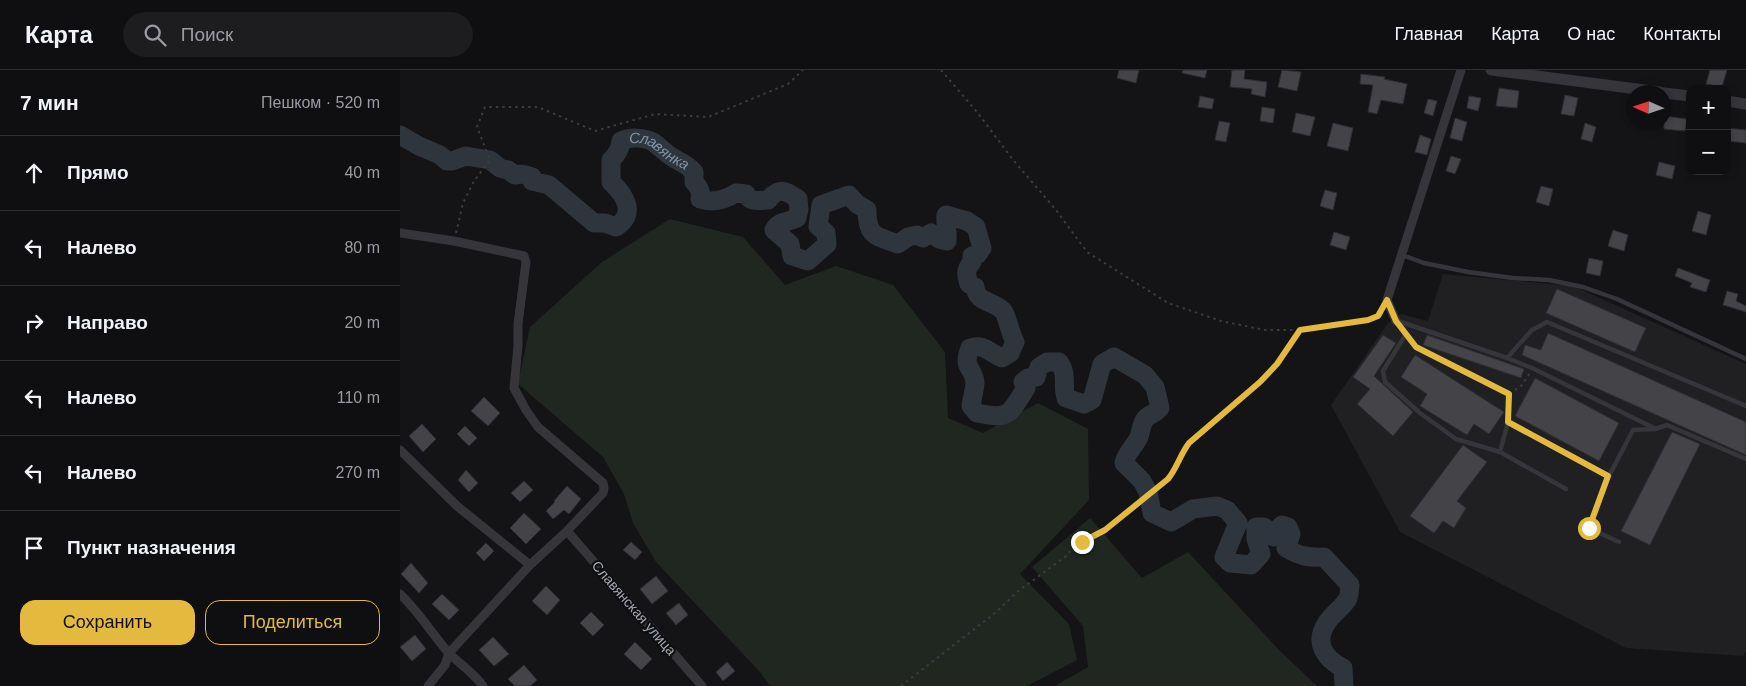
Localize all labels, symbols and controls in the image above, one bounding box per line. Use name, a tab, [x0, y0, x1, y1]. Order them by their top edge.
search box	[123, 12, 473, 57]
text: Карта	[25, 21, 93, 48]
icon: search	[141, 21, 169, 49]
text: Поиск	[181, 24, 233, 45]
text: Главная	[1395, 24, 1463, 44]
text: Карта	[1491, 24, 1539, 44]
text: О нас	[1567, 24, 1615, 44]
text: Контакты	[1643, 24, 1721, 44]
north arrow	[1626, 85, 1671, 130]
map controls	[1686, 85, 1731, 175]
button: +	[1686, 85, 1731, 130]
text: 7 мин	[20, 91, 79, 114]
text: Пешком · 520 m	[261, 94, 380, 111]
water label: Славянка	[629, 129, 692, 173]
button: −	[1686, 130, 1731, 175]
icon: ahead	[20, 159, 48, 187]
text: Прямо	[67, 162, 129, 183]
text: 40 m	[344, 164, 380, 181]
icon: left	[20, 234, 48, 262]
text: Налево	[67, 237, 137, 258]
text: 80 m	[344, 239, 380, 256]
icon: right	[20, 309, 48, 337]
text: Направо	[67, 312, 148, 333]
text: 20 m	[344, 314, 380, 331]
icon: left	[20, 384, 48, 412]
text: Налево	[67, 387, 137, 408]
text: 110 m	[337, 389, 380, 406]
icon: left	[20, 459, 48, 487]
text: Налево	[67, 462, 137, 483]
text: 270 m	[336, 464, 380, 481]
route start	[1578, 517, 1601, 540]
route end	[1071, 531, 1094, 554]
icon: arrive	[20, 534, 48, 562]
text: Пункт назначения	[67, 537, 236, 558]
street label: Славянская улица	[589, 558, 679, 659]
button: Сохранить	[20, 600, 195, 645]
button: Поделиться	[205, 600, 380, 645]

